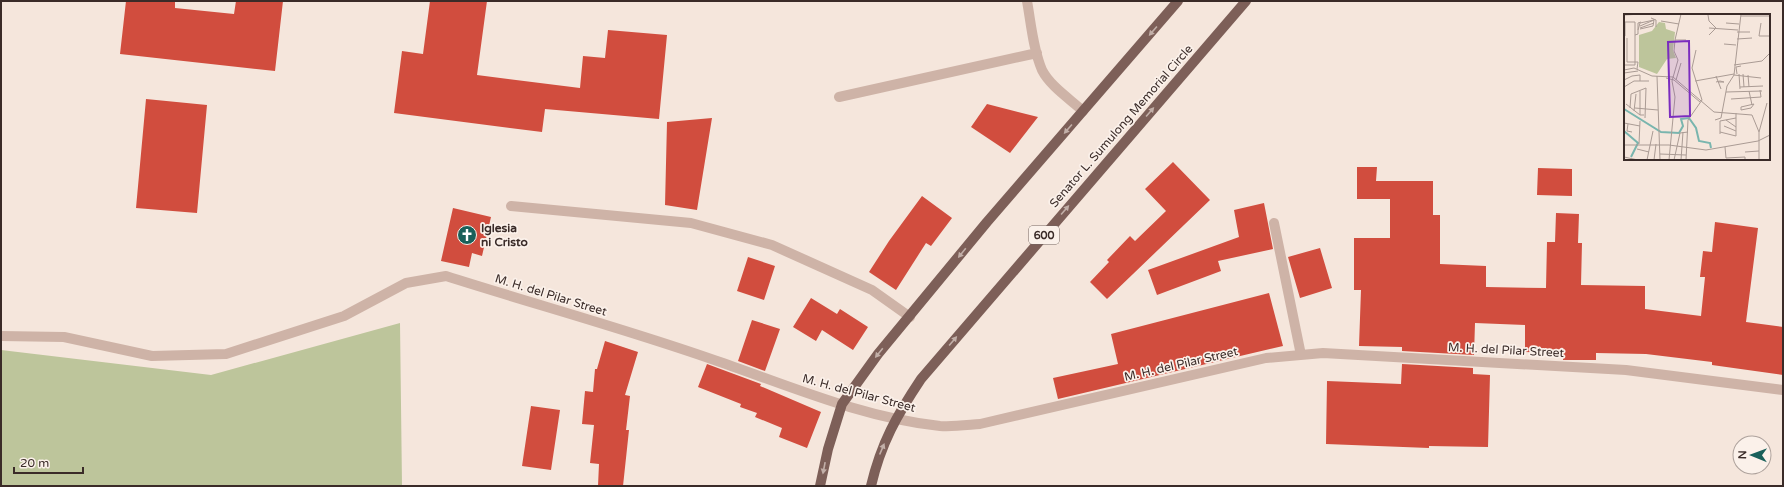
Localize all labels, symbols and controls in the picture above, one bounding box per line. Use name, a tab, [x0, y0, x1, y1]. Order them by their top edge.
inset map	[1624, 14, 1770, 160]
one-way arrow	[1148, 25, 1157, 36]
street label: Senator L. Sumulong Memorial Circle	[1047, 42, 1196, 210]
one-way arrow	[1146, 107, 1155, 117]
one-way arrow	[1063, 124, 1072, 134]
one-way arrow	[1061, 205, 1070, 216]
place label: Iglesia ni Cristo	[481, 221, 528, 249]
church icon: Iglesia ni Cristo	[456, 224, 478, 246]
road number: 600	[1029, 226, 1059, 244]
one-way arrow	[958, 247, 967, 258]
street label: M. H. del Pilar Street	[493, 271, 609, 319]
one-way arrow	[948, 335, 957, 346]
street label: M. H. del Pilar Street	[1448, 340, 1565, 360]
street label: M. H. del Pilar Street	[1123, 344, 1240, 384]
one-way arrow	[875, 347, 884, 358]
street label: M. H. del Pilar Street	[801, 371, 917, 415]
north arrow	[1732, 435, 1772, 475]
one-way arrow	[879, 443, 885, 454]
scale bar	[14, 449, 83, 475]
text: N	[1736, 450, 1749, 459]
text: 20 m	[20, 456, 49, 470]
one-way arrow	[821, 462, 827, 474]

